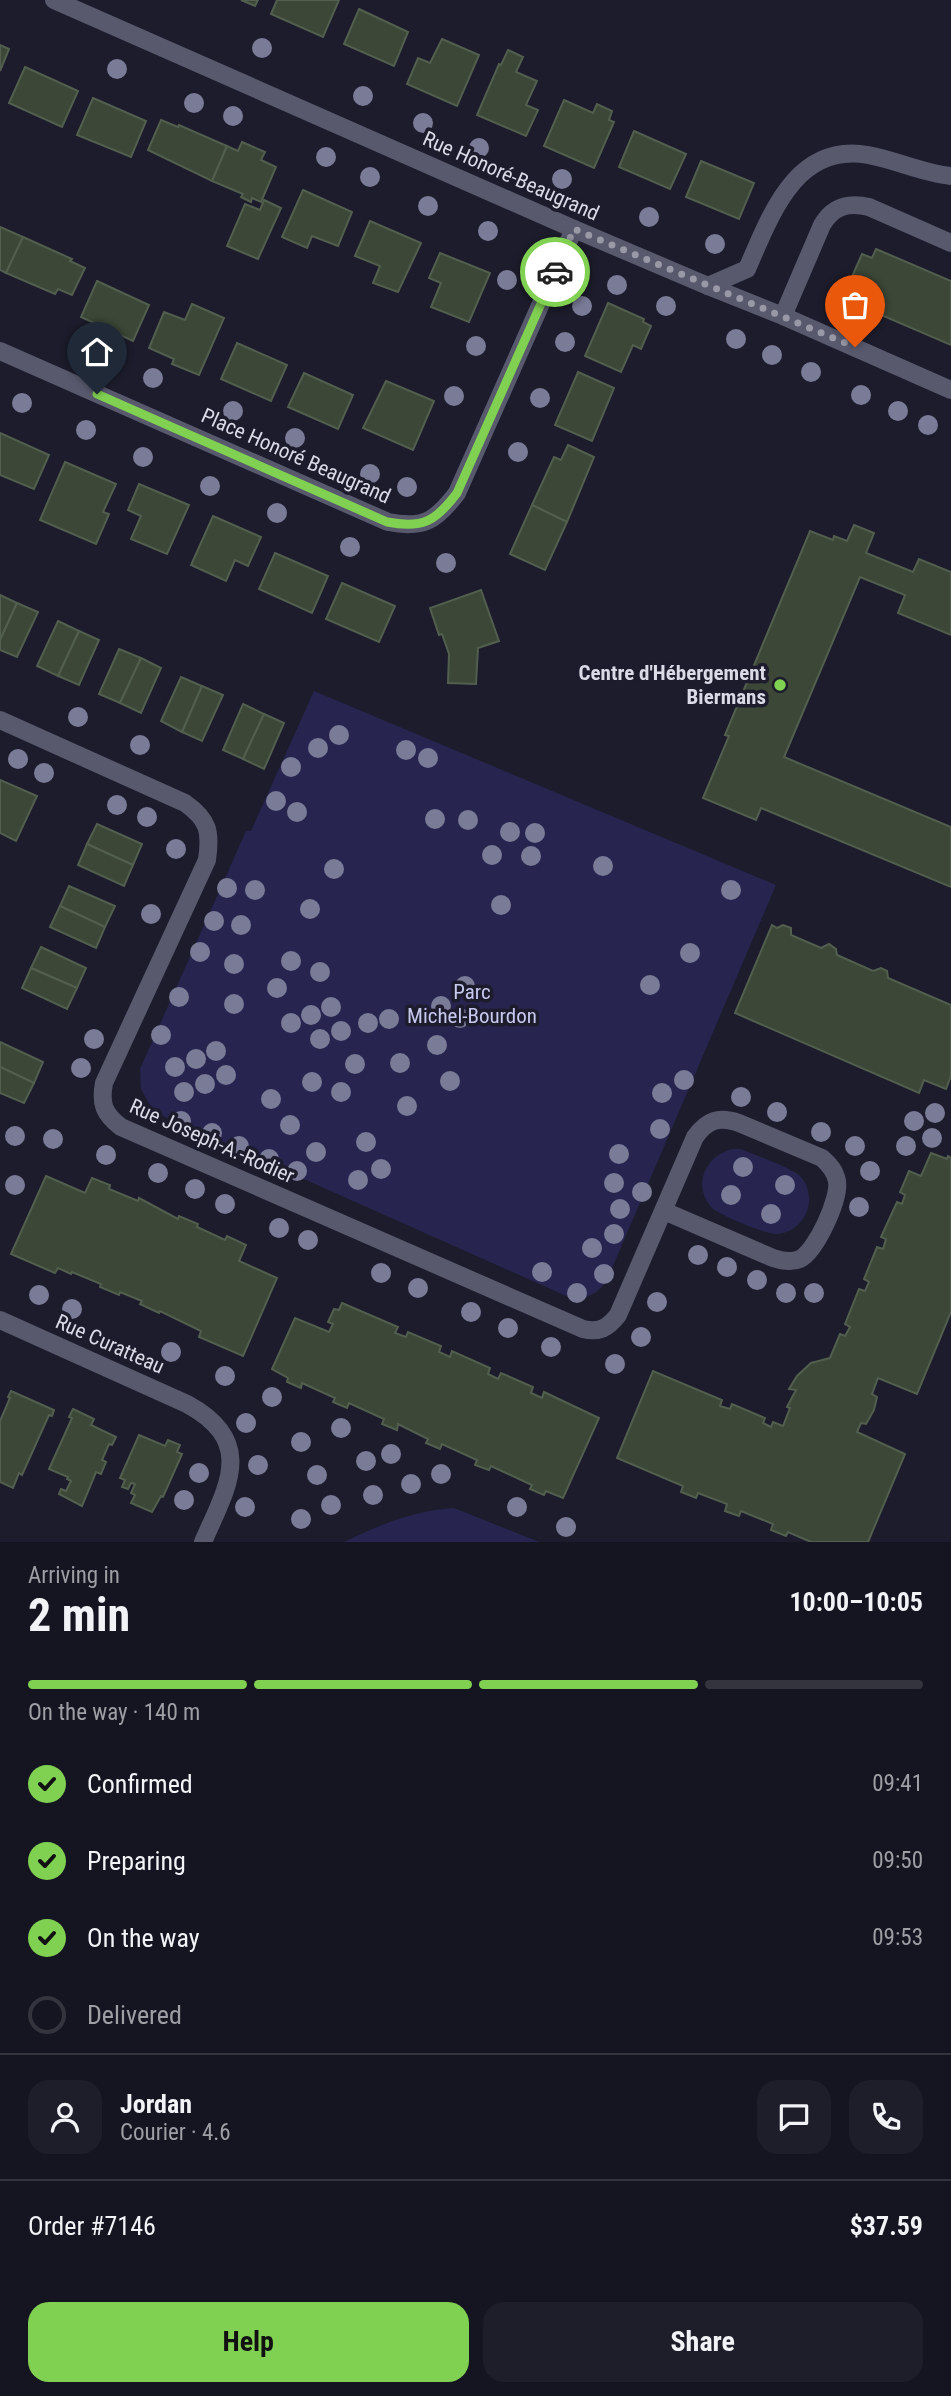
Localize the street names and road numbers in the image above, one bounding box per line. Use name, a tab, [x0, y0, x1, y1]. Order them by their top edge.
street label: Rue Honoré-Beaugrand	[419, 126, 603, 226]
street label: Place Honoré Beaugrand	[198, 403, 394, 509]
street label: Rue Joseph-A.-Rodier	[126, 1094, 298, 1188]
street label: Rue Curatteau	[52, 1309, 168, 1379]

